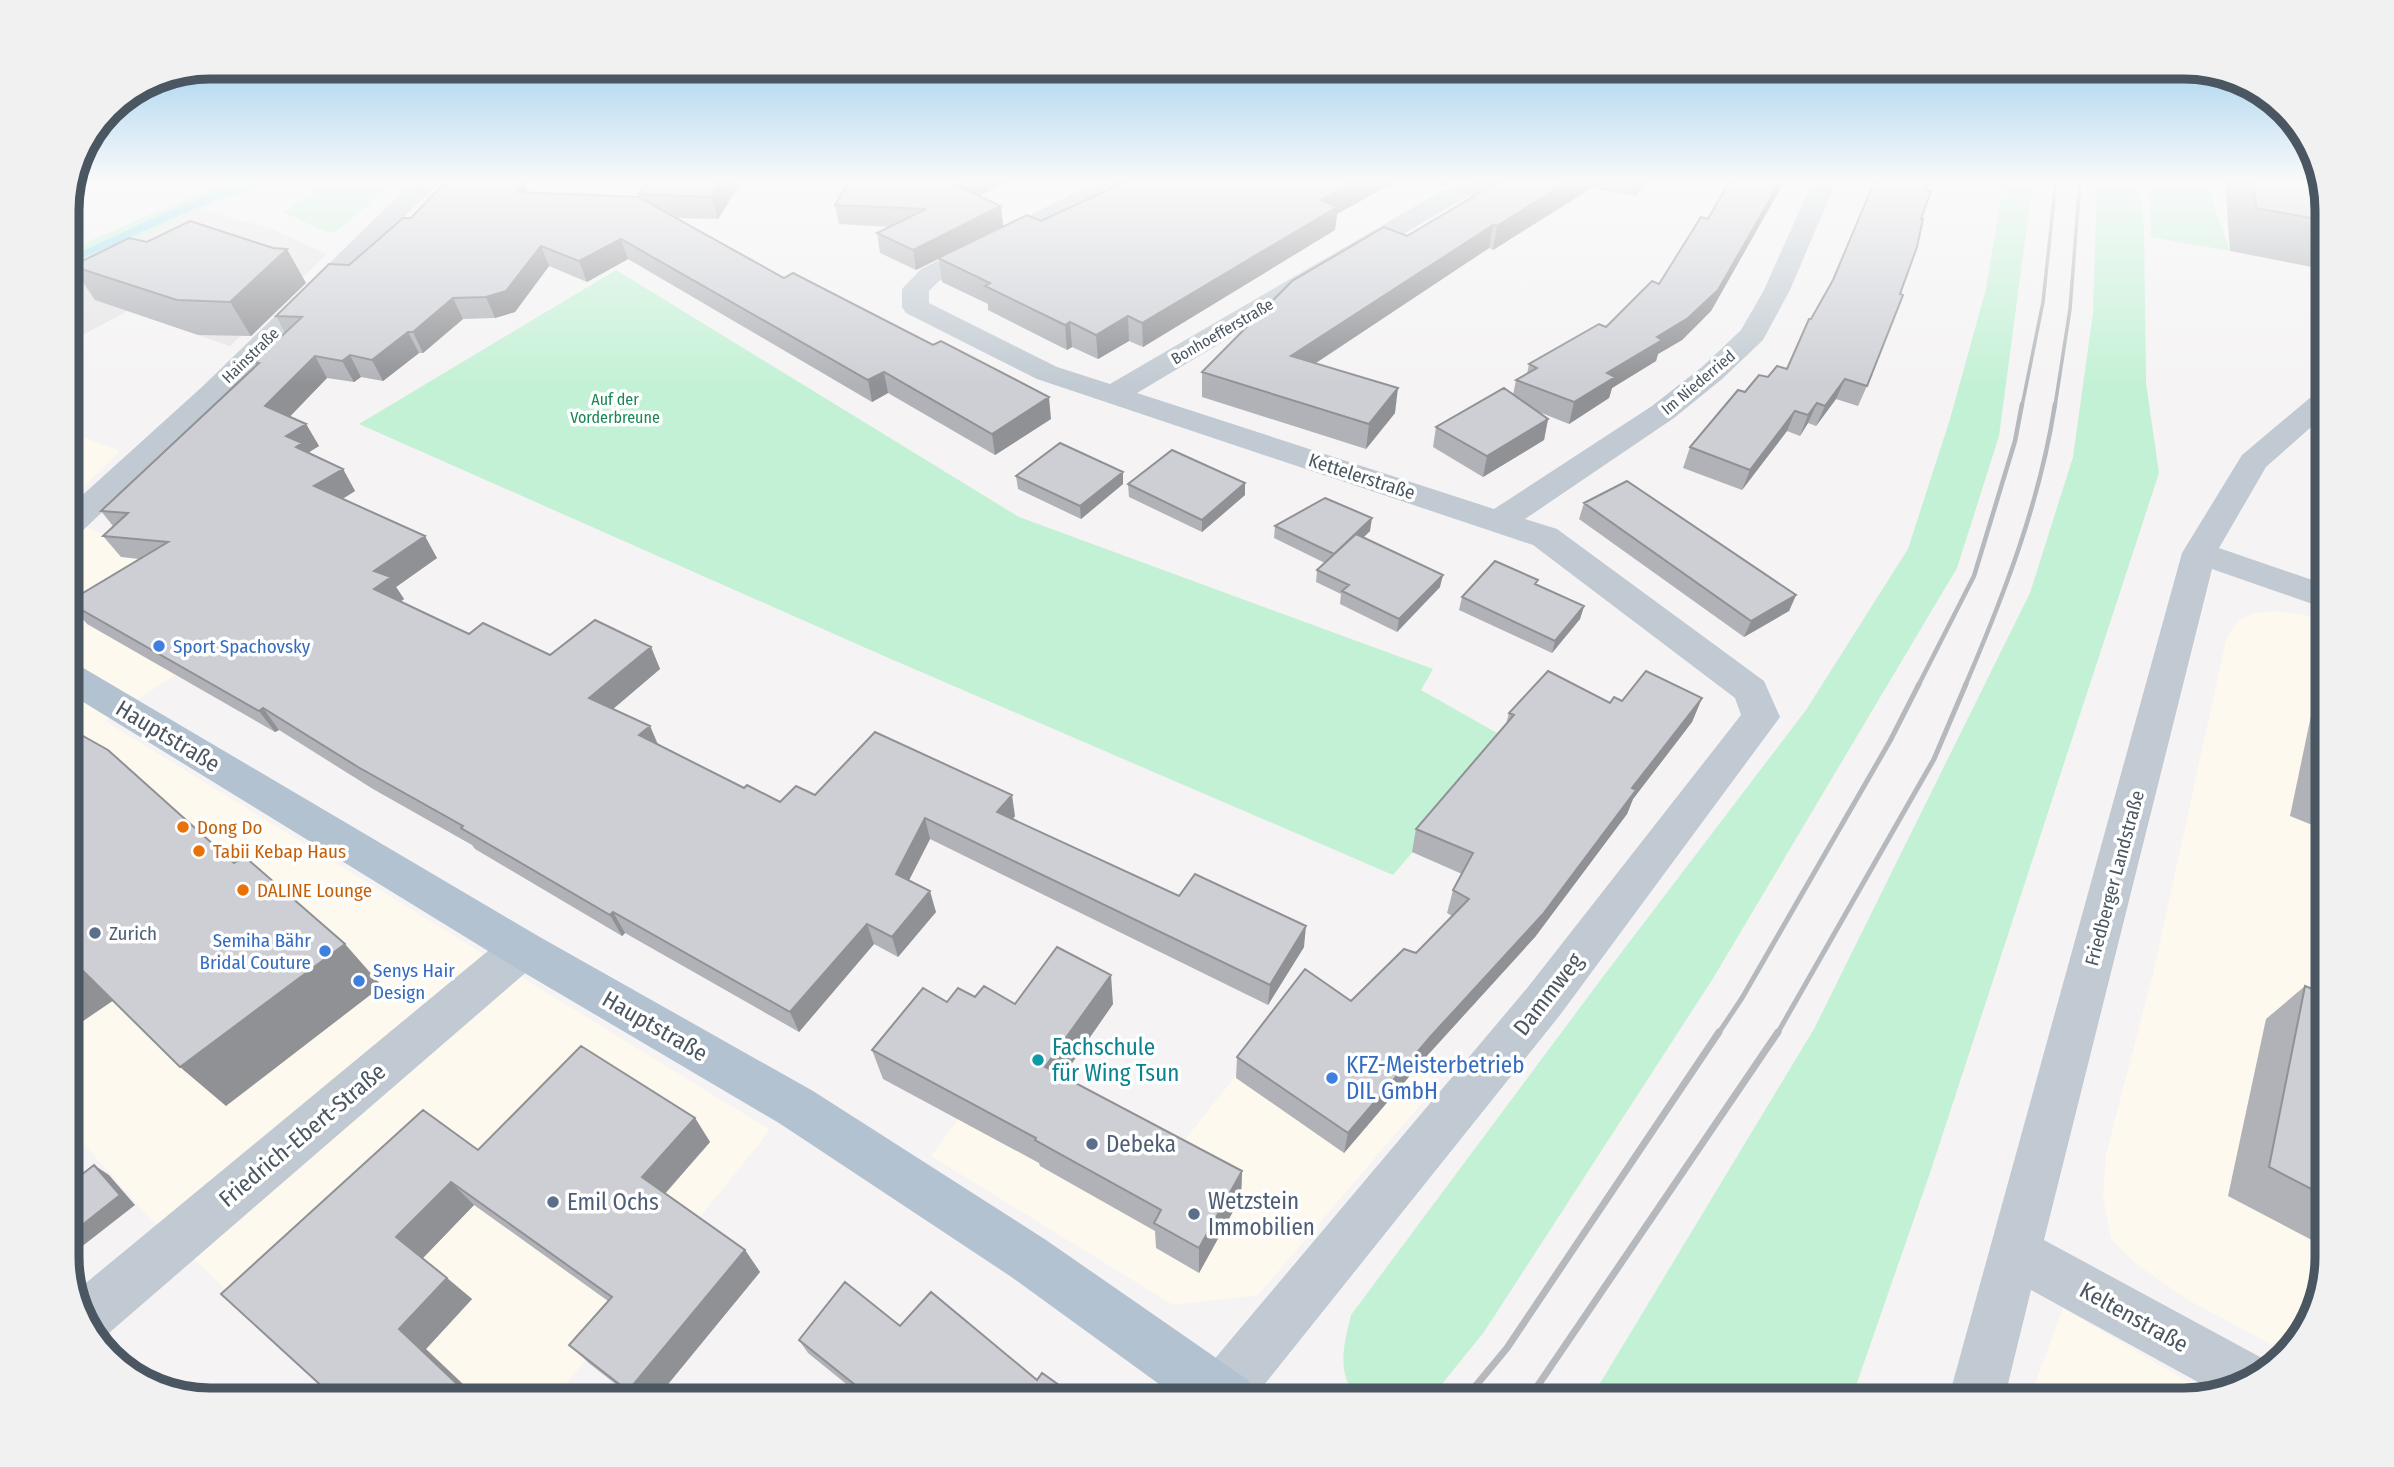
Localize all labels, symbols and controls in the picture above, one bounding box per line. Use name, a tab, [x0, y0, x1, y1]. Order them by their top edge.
street label: Bonhoefferstraße	[1168, 294, 1277, 368]
street label: Hainstraße	[218, 324, 283, 387]
street label: Im Niederried	[1658, 346, 1739, 419]
park label: Auf der Vorderbreune	[570, 390, 660, 427]
street label: Kettelerstraße	[1306, 448, 1418, 505]
place label: Sport Spachovsky	[173, 635, 311, 658]
marker: Sport Spachovsky	[151, 638, 167, 654]
street label: Hauptstraße	[111, 694, 225, 778]
street label: Friedberger Landstraße	[2080, 788, 2149, 968]
place label: Dong Do	[197, 816, 262, 839]
marker: Dong Do	[175, 819, 191, 835]
place label: Tabii Kebap Haus	[213, 840, 346, 863]
marker: Tabii Kebap Haus	[191, 843, 207, 859]
place label: DALINE Lounge	[257, 879, 372, 902]
marker: DALINE Lounge	[235, 882, 251, 898]
place label: Zurich	[109, 922, 157, 945]
marker: Zurich	[87, 925, 103, 941]
place label: Semiha Bähr Bridal Couture	[200, 929, 311, 974]
marker: Semiha Bähr Bridal Couture	[317, 943, 333, 959]
street label: Dammweg	[1507, 947, 1589, 1041]
place label: Senys Hair Design	[373, 959, 455, 1004]
marker: Senys Hair Design	[351, 973, 367, 989]
street label: Hauptstraße	[598, 985, 712, 1067]
place label: Fachschule für Wing Tsun	[1052, 1033, 1179, 1087]
place label: KFZ-Meisterbetrieb DIL GmbH	[1346, 1051, 1524, 1105]
marker: Fachschule für Wing Tsun	[1030, 1052, 1046, 1068]
street label: Friedrich-Ebert-Straße	[213, 1057, 391, 1213]
marker: KFZ-Meisterbetrieb DIL GmbH	[1324, 1070, 1340, 1086]
place label: Debeka	[1106, 1130, 1176, 1158]
marker: Debeka	[1084, 1136, 1100, 1152]
place label: Wetzstein Immobilien	[1208, 1187, 1315, 1241]
place label: Emil Ochs	[567, 1188, 659, 1216]
marker: Emil Ochs	[545, 1194, 561, 1210]
marker: Wetzstein Immobilien	[1186, 1206, 1202, 1222]
street label: Keltenstraße	[2075, 1276, 2193, 1358]

